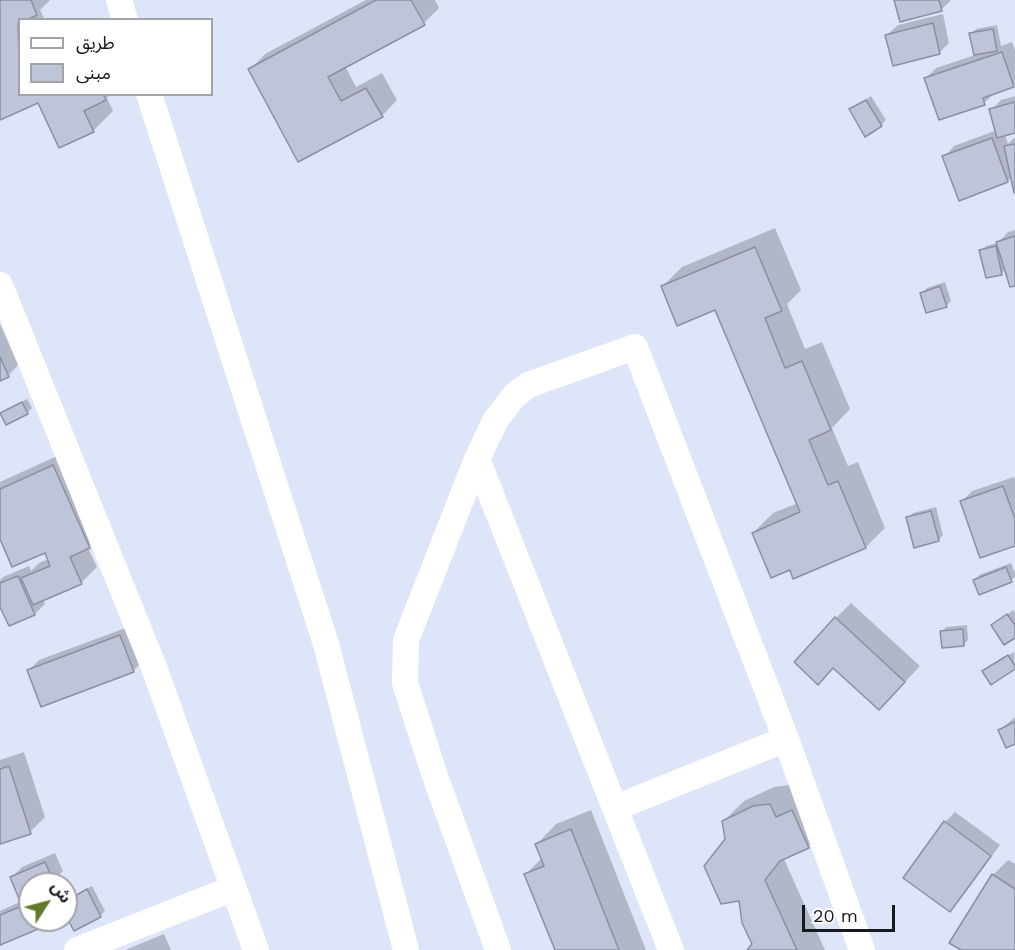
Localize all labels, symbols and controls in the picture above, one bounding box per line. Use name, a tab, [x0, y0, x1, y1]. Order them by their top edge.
legend	[18, 18, 213, 96]
text: طريق	[76, 32, 115, 53]
text: مبنى	[76, 62, 111, 83]
north arrow	[18, 872, 78, 932]
text: ش	[47, 878, 75, 907]
scale bar	[805, 893, 898, 931]
text: 20 m	[813, 905, 858, 926]

